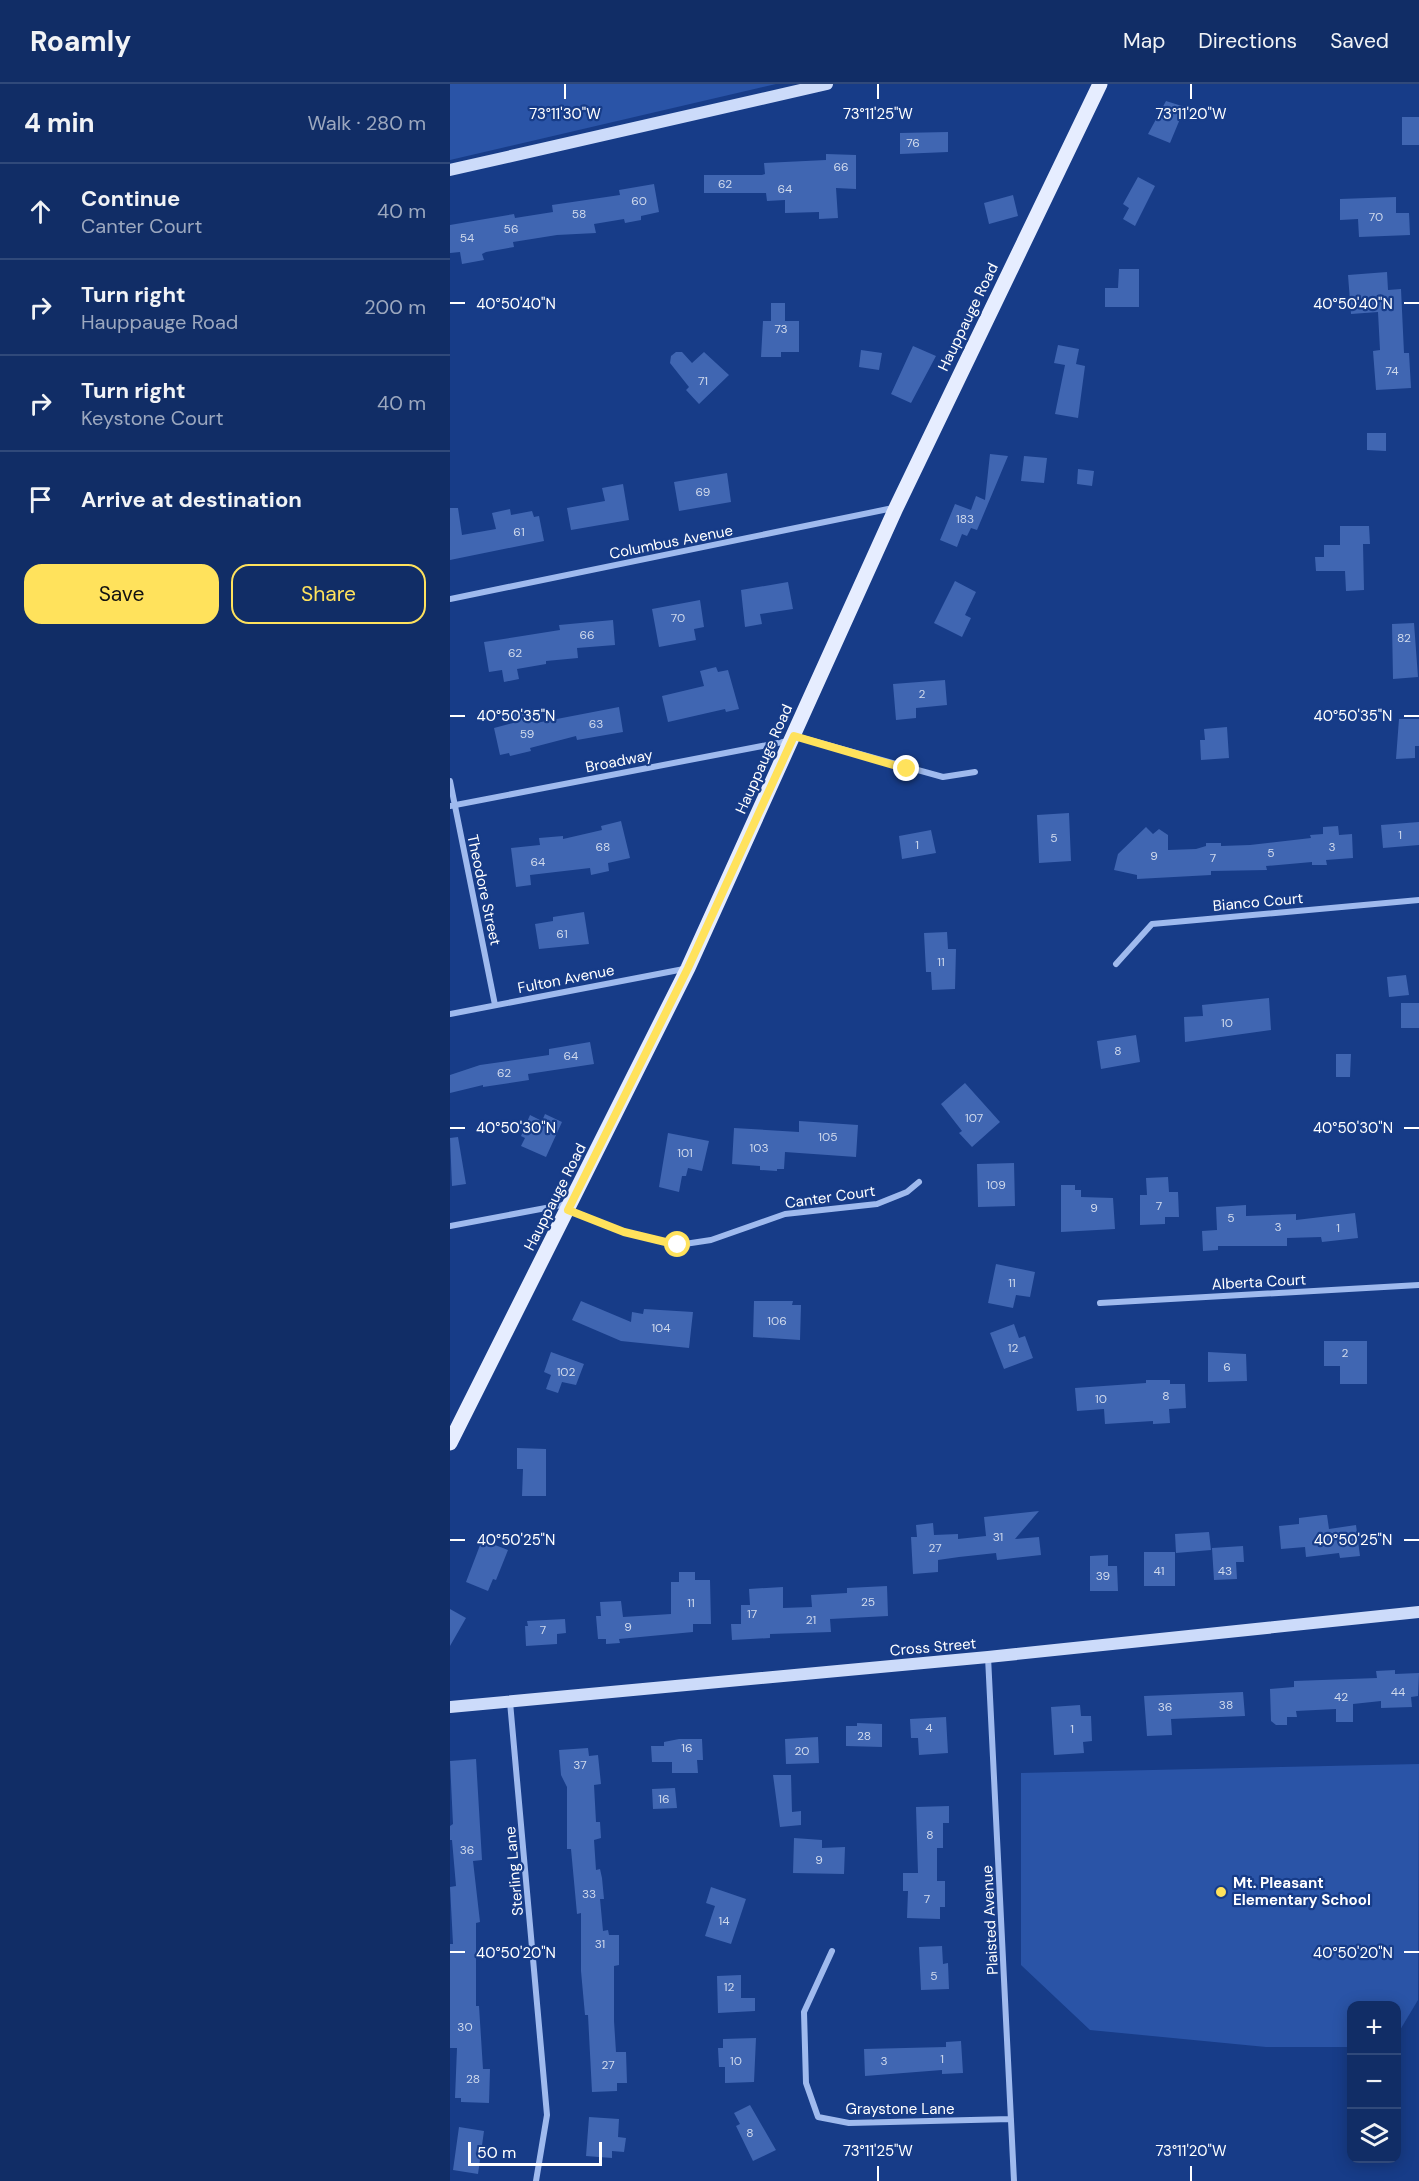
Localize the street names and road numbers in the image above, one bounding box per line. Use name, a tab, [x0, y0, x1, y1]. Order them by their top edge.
street label: Hauppauge Road	[933, 260, 1003, 374]
street label: Columbus Avenue	[608, 520, 734, 564]
street label: Hauppauge Road	[731, 701, 797, 817]
street label: Broadway	[584, 745, 655, 777]
street label: Theodore Street	[462, 833, 506, 947]
street label: Bianco Court	[1212, 888, 1304, 916]
street label: Fulton Avenue	[516, 960, 616, 998]
street label: Hauppauge Road	[519, 1140, 591, 1254]
street label: Canter Court	[784, 1181, 877, 1213]
street label: Alberta Court	[1211, 1270, 1307, 1294]
street label: Cross Street	[889, 1633, 977, 1661]
street label: Sterling Lane	[500, 1826, 528, 1916]
street label: Plaisted Avenue	[977, 1865, 1003, 1975]
street label: Graystone Lane	[846, 2099, 954, 2119]

